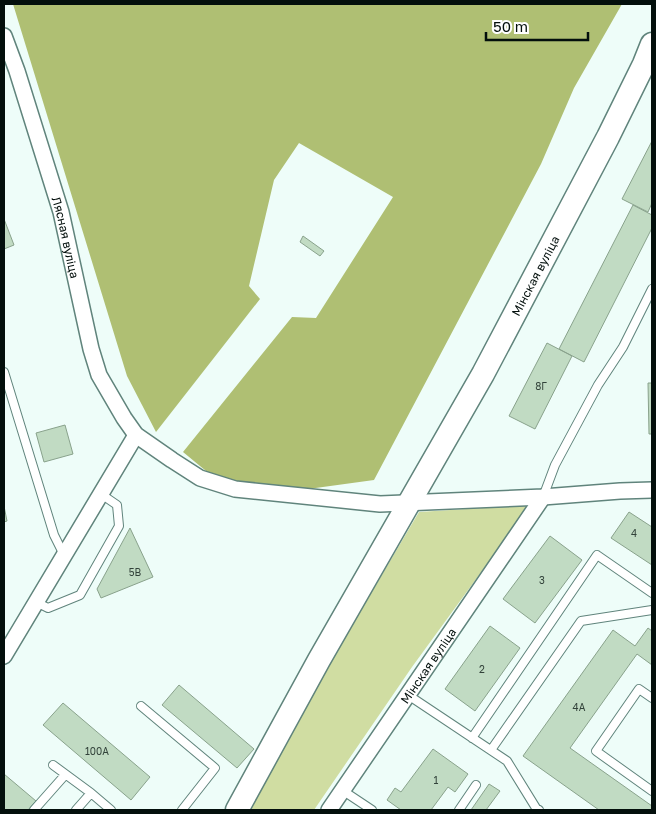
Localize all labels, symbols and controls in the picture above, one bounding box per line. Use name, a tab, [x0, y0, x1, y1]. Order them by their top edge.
scale bar	[486, 10, 588, 42]
text: 50 m	[493, 17, 528, 35]
street label: Лясная вуліца	[49, 195, 83, 280]
street label: Мінская вуліца	[508, 233, 562, 318]
house number: 8Г	[535, 380, 547, 392]
house number: 4	[631, 527, 637, 539]
house number: 5В	[129, 566, 142, 578]
house number: 3	[539, 574, 545, 586]
street label: Мінская вуліца	[397, 625, 459, 706]
house number: 2	[479, 663, 485, 675]
house number: 4А	[573, 701, 586, 713]
house number: 100А	[85, 745, 109, 757]
house number: 1	[434, 774, 439, 786]

